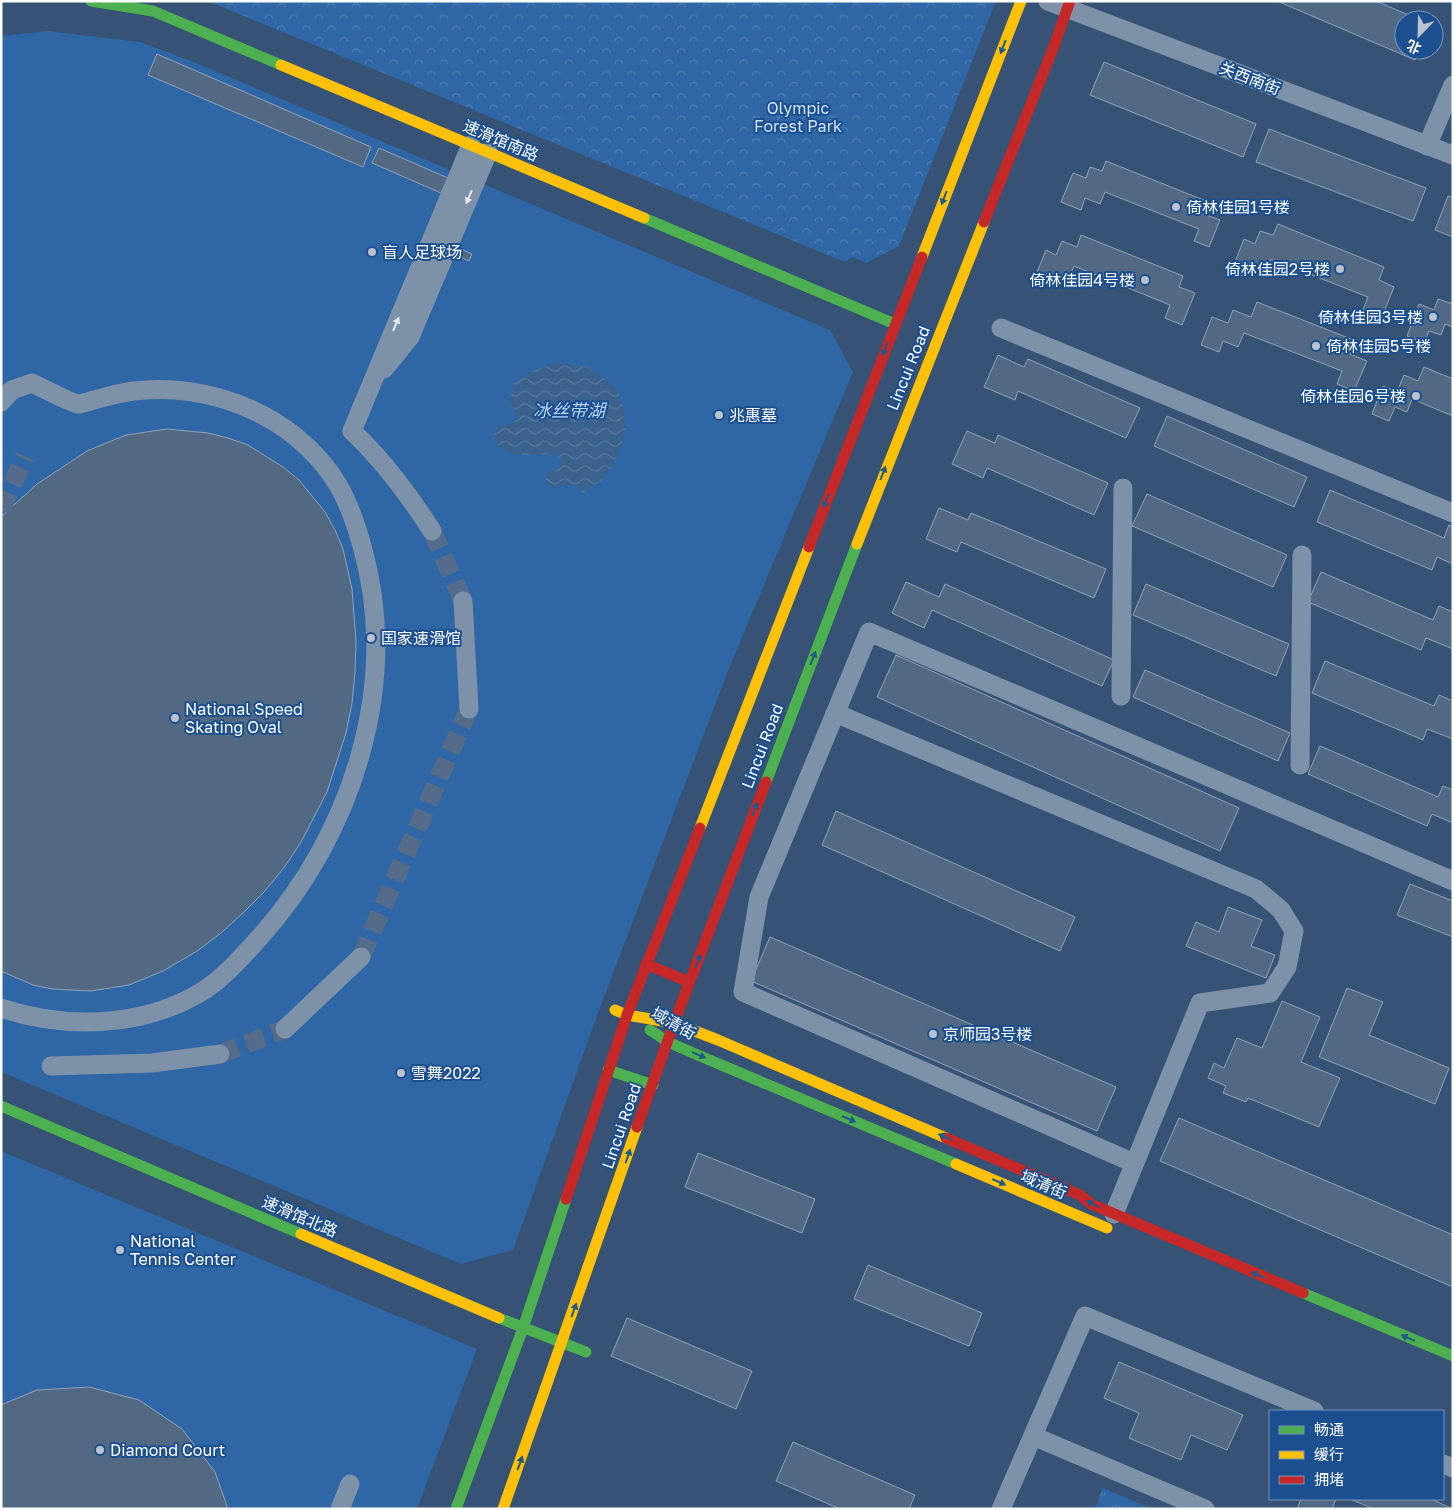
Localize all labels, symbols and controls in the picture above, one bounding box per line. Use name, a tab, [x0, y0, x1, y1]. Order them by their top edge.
north arrow	[1394, 10, 1444, 60]
text: 北	[1404, 37, 1423, 58]
one-way arrow	[999, 40, 1007, 54]
street label: 关西南街	[1217, 57, 1283, 99]
park label: Olympic Forest Park	[754, 98, 842, 136]
street label: 速滑馆南路	[460, 115, 542, 165]
one-way arrow	[464, 190, 472, 204]
one-way arrow	[940, 191, 948, 206]
place label: 倚林佳园1号楼	[1186, 197, 1290, 217]
marker: 倚林佳园1号楼	[1170, 201, 1182, 213]
place label: 盲人足球场	[382, 242, 462, 262]
marker: 盲人足球场	[366, 246, 378, 258]
place label: 倚林佳园2号楼	[1225, 259, 1330, 279]
marker: 倚林佳园2号楼	[1334, 263, 1346, 275]
place label: 倚林佳园4号楼	[1029, 270, 1135, 290]
marker: 倚林佳园4号楼	[1139, 274, 1151, 286]
place label: 倚林佳园3号楼	[1318, 307, 1423, 327]
marker: 倚林佳园3号楼	[1427, 311, 1439, 323]
one-way arrow	[392, 316, 400, 331]
street label: Lincui Road	[882, 323, 934, 413]
place label: 倚林佳园5号楼	[1326, 336, 1431, 356]
marker: 倚林佳园5号楼	[1310, 340, 1322, 352]
one-way arrow	[881, 342, 888, 357]
place label: 倚林佳园6号楼	[1300, 386, 1406, 406]
marker: 倚林佳园6号楼	[1410, 390, 1422, 402]
water label: 冰丝带湖	[533, 399, 608, 421]
place label: 兆惠墓	[729, 405, 777, 425]
marker: 兆惠墓	[713, 409, 725, 421]
one-way arrow	[879, 465, 887, 480]
one-way arrow	[822, 494, 830, 508]
place label: 国家速滑馆	[381, 628, 461, 648]
marker: 国家速滑馆	[365, 632, 377, 644]
one-way arrow	[810, 650, 817, 665]
place label: National Speed Skating Oval	[185, 699, 303, 737]
street label: Lincui Road	[737, 701, 787, 791]
marker: National Speed Skating Oval	[169, 712, 181, 724]
one-way arrow	[752, 802, 759, 817]
one-way arrow	[694, 954, 702, 968]
street label: 域清街	[648, 1003, 700, 1043]
place label: 京师园3号楼	[943, 1024, 1032, 1044]
marker: 京师园3号楼	[927, 1028, 939, 1040]
one-way arrow	[692, 1052, 706, 1060]
place label: 雪舞2022	[411, 1063, 481, 1083]
marker: 雪舞2022	[395, 1067, 407, 1079]
street label: Lincui Road	[597, 1081, 645, 1171]
one-way arrow	[842, 1115, 856, 1123]
one-way arrow	[937, 1133, 952, 1141]
one-way arrow	[625, 1149, 632, 1164]
street label: 域清街	[1018, 1165, 1070, 1203]
one-way arrow	[992, 1179, 1006, 1187]
street label: 速滑馆北路	[259, 1191, 341, 1241]
one-way arrow	[1086, 1199, 1099, 1208]
place label: National Tennis Center	[130, 1231, 236, 1269]
marker: National Tennis Center	[114, 1244, 126, 1256]
one-way arrow	[1251, 1270, 1265, 1278]
one-way arrow	[571, 1302, 578, 1317]
one-way arrow	[1401, 1333, 1415, 1341]
legend	[1269, 1410, 1444, 1500]
text: 畅通	[1314, 1420, 1344, 1438]
place label: Diamond Court	[110, 1440, 225, 1460]
marker: Diamond Court	[94, 1444, 106, 1456]
text: 缓行	[1314, 1445, 1344, 1463]
one-way arrow	[516, 1455, 524, 1470]
text: 拥堵	[1314, 1470, 1344, 1488]

